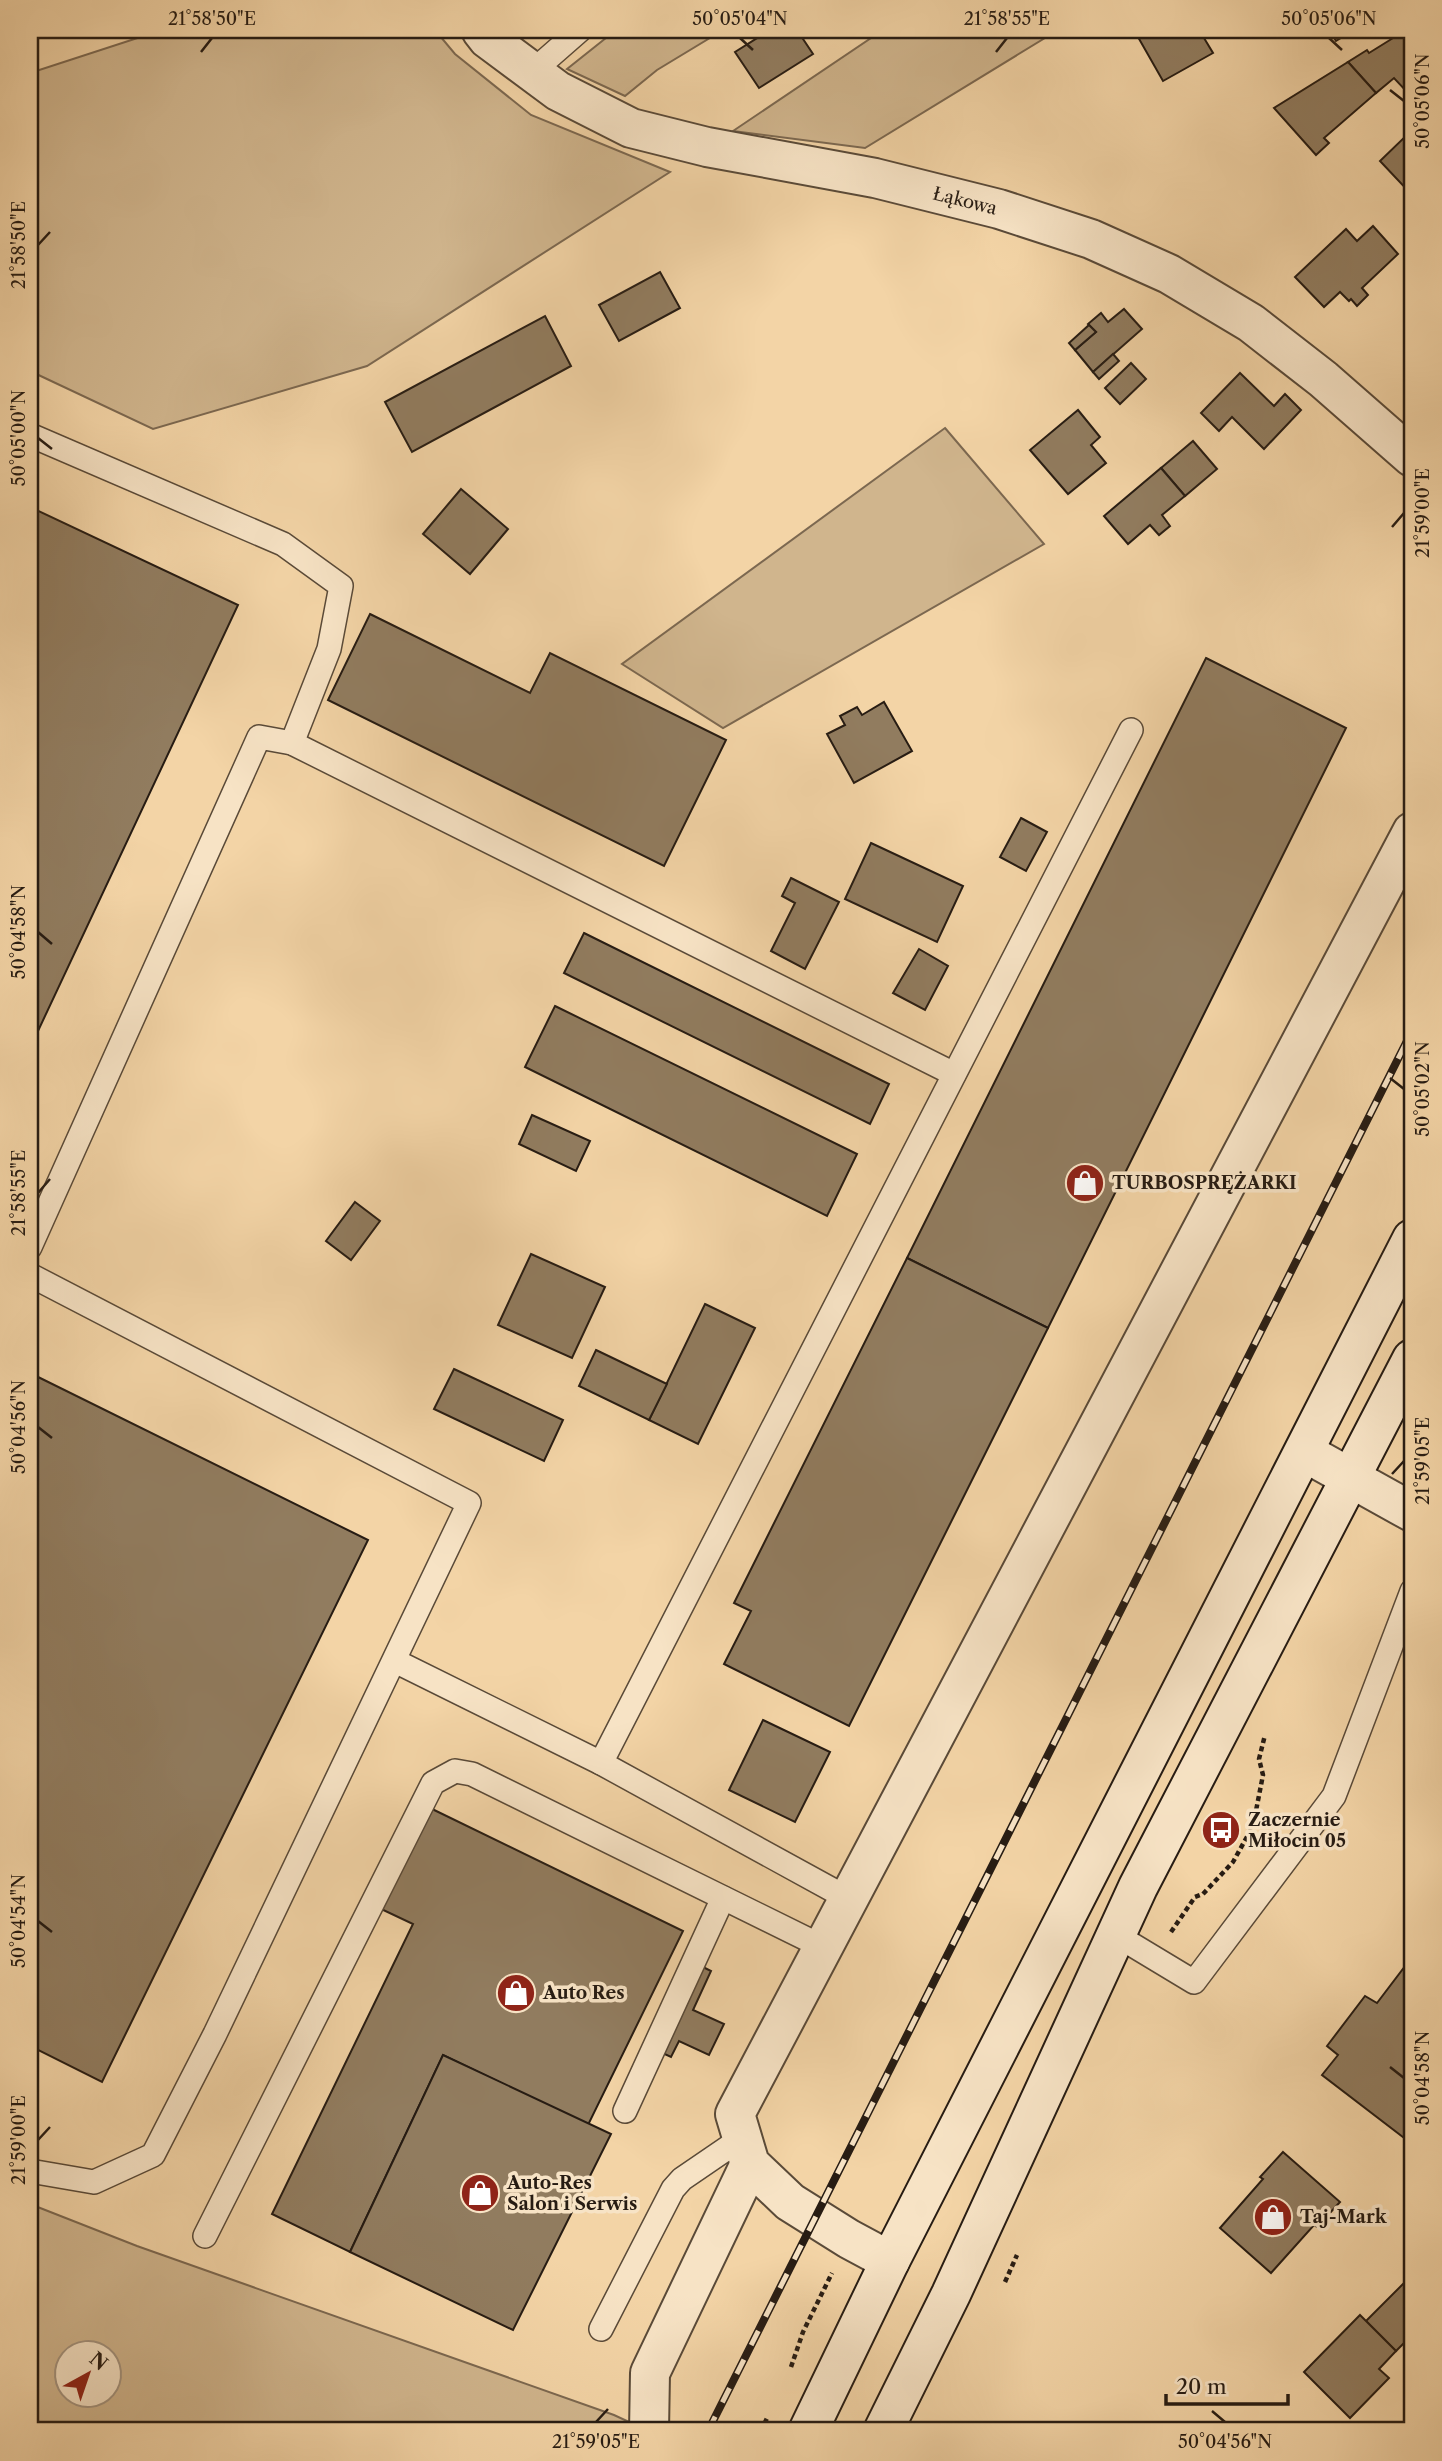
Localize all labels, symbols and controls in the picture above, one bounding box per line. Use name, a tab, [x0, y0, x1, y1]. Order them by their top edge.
text: 21°58'50"E	[168, 8, 256, 30]
text: 50°05'04"N	[692, 8, 788, 30]
text: 21°58'55"E	[964, 8, 1050, 30]
text: 50°05'06"N	[1281, 8, 1377, 30]
text: 50°05'06"N	[1412, 53, 1434, 149]
street label: Łąkowa	[931, 182, 1000, 220]
text: 21°58'50"E	[8, 201, 30, 289]
text: 50°05'00"N	[8, 390, 30, 486]
text: 21°59'00"E	[1412, 468, 1434, 558]
text: 50°04'58"N	[8, 885, 30, 979]
text: 50°05'02"N	[1412, 1041, 1434, 1137]
text: 21°58'55"E	[8, 1150, 30, 1236]
shop icon: TURBOSPRĘŻARKI	[1064, 1162, 1106, 1204]
place label: TURBOSPRĘŻARKI	[1112, 1171, 1297, 1194]
text: 50°04'56"N	[8, 1380, 30, 1474]
text: 21°59'05"E	[1412, 1417, 1434, 1505]
bus stop icon: Zaczernie Miłocin 05	[1200, 1809, 1242, 1851]
place label: Zaczernie Miłocin 05	[1248, 1809, 1346, 1852]
text: 50°04'54"N	[8, 1874, 30, 1968]
shop icon: Auto Res	[495, 1972, 537, 2014]
place label: Auto Res	[542, 1982, 625, 2004]
text: 50°04'58"N	[1412, 2031, 1434, 2125]
text: 21°59'00"E	[8, 2095, 30, 2185]
shop icon: Auto-Res Salon i Serwis	[459, 2172, 501, 2214]
place label: Auto-Res Salon i Serwis	[506, 2172, 637, 2215]
shop icon: Taj-Mark	[1252, 2196, 1294, 2238]
place label: Taj-Mark	[1300, 2206, 1388, 2228]
north arrow	[52, 2338, 122, 2408]
text: N	[85, 2347, 112, 2375]
scale bar	[1166, 2363, 1288, 2407]
text: 20 m	[1176, 2374, 1227, 2399]
text: 21°59'05"E	[552, 2431, 640, 2453]
text: 50°04'56"N	[1178, 2431, 1272, 2453]

